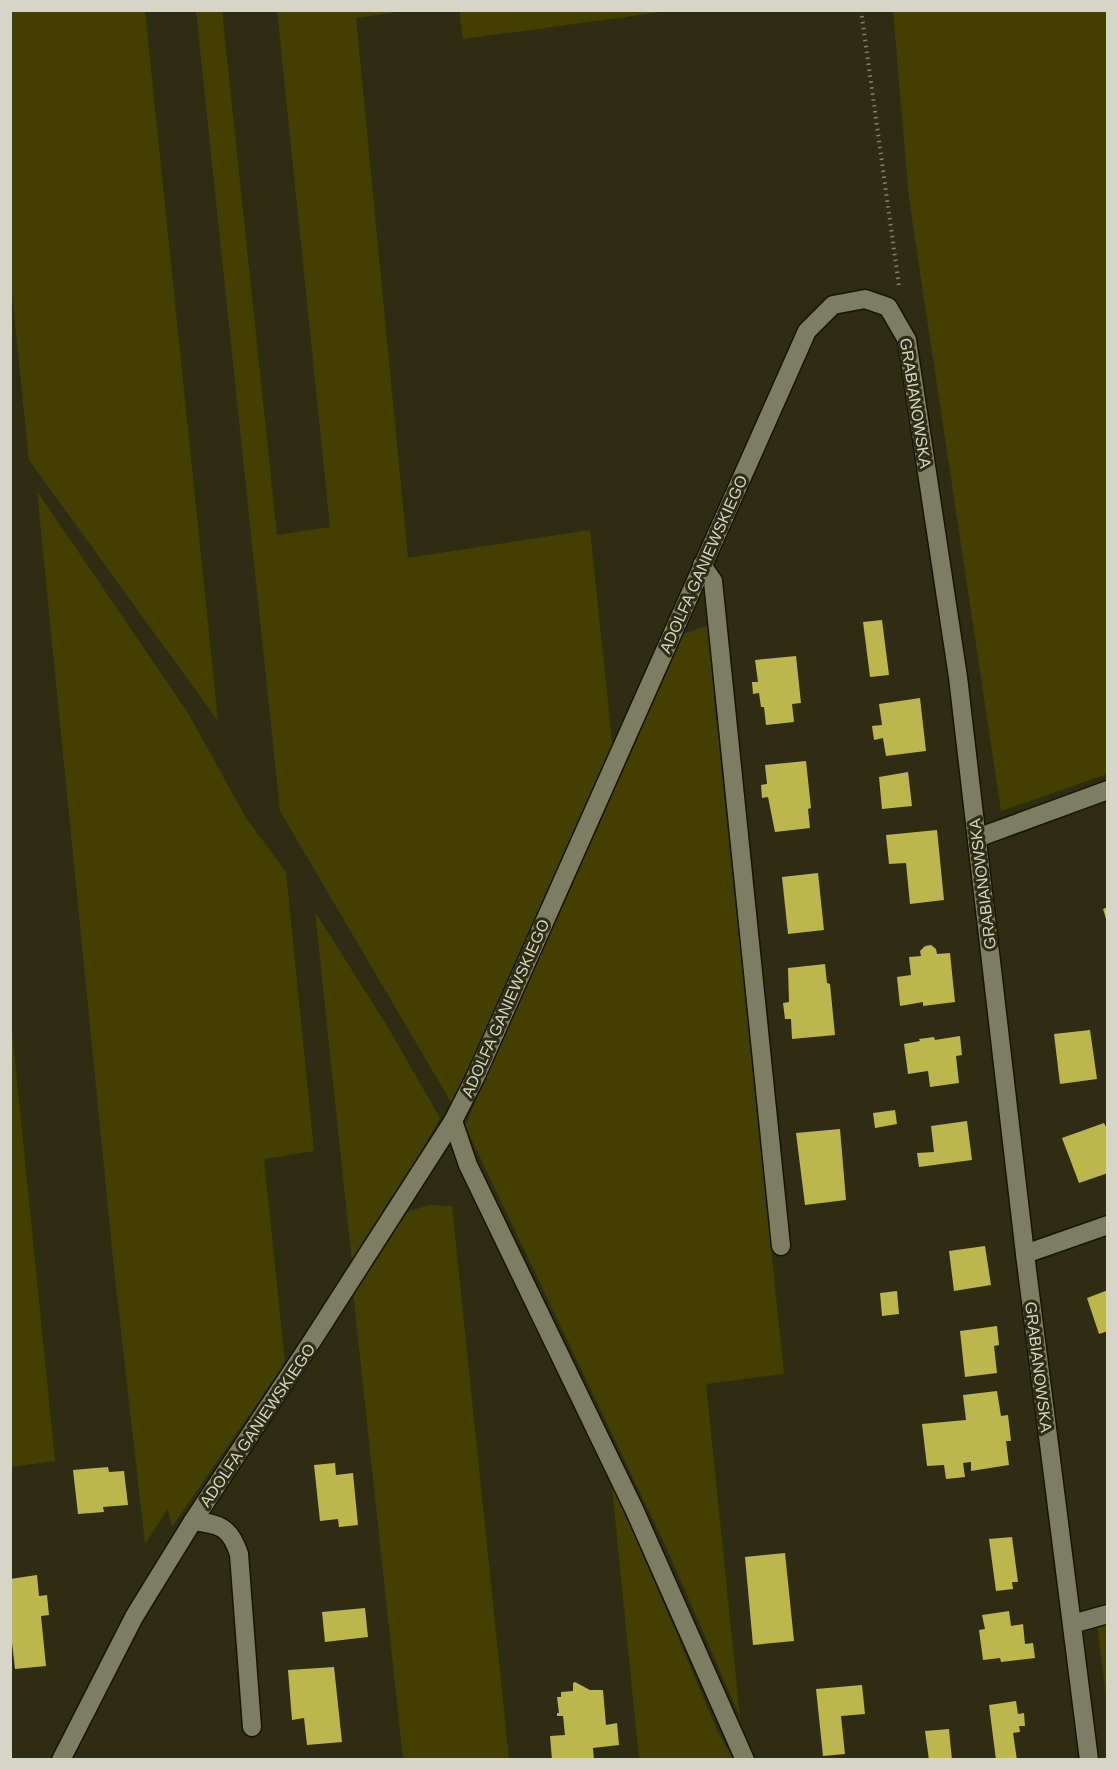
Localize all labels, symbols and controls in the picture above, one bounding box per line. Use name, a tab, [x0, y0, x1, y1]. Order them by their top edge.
street label: GRABIANOWSKA	[897, 337, 934, 470]
street label: ADOLFA GANIEWSKIEGO	[656, 473, 750, 656]
street label: GRABIANOWSKA	[966, 817, 999, 950]
street label: ADOLFA GANIEWSKIEGO	[458, 917, 552, 1100]
street label: GRABIANOWSKA	[1022, 1301, 1055, 1434]
street label: ADOLFA GANIEWSKIEGO	[196, 1341, 318, 1510]

